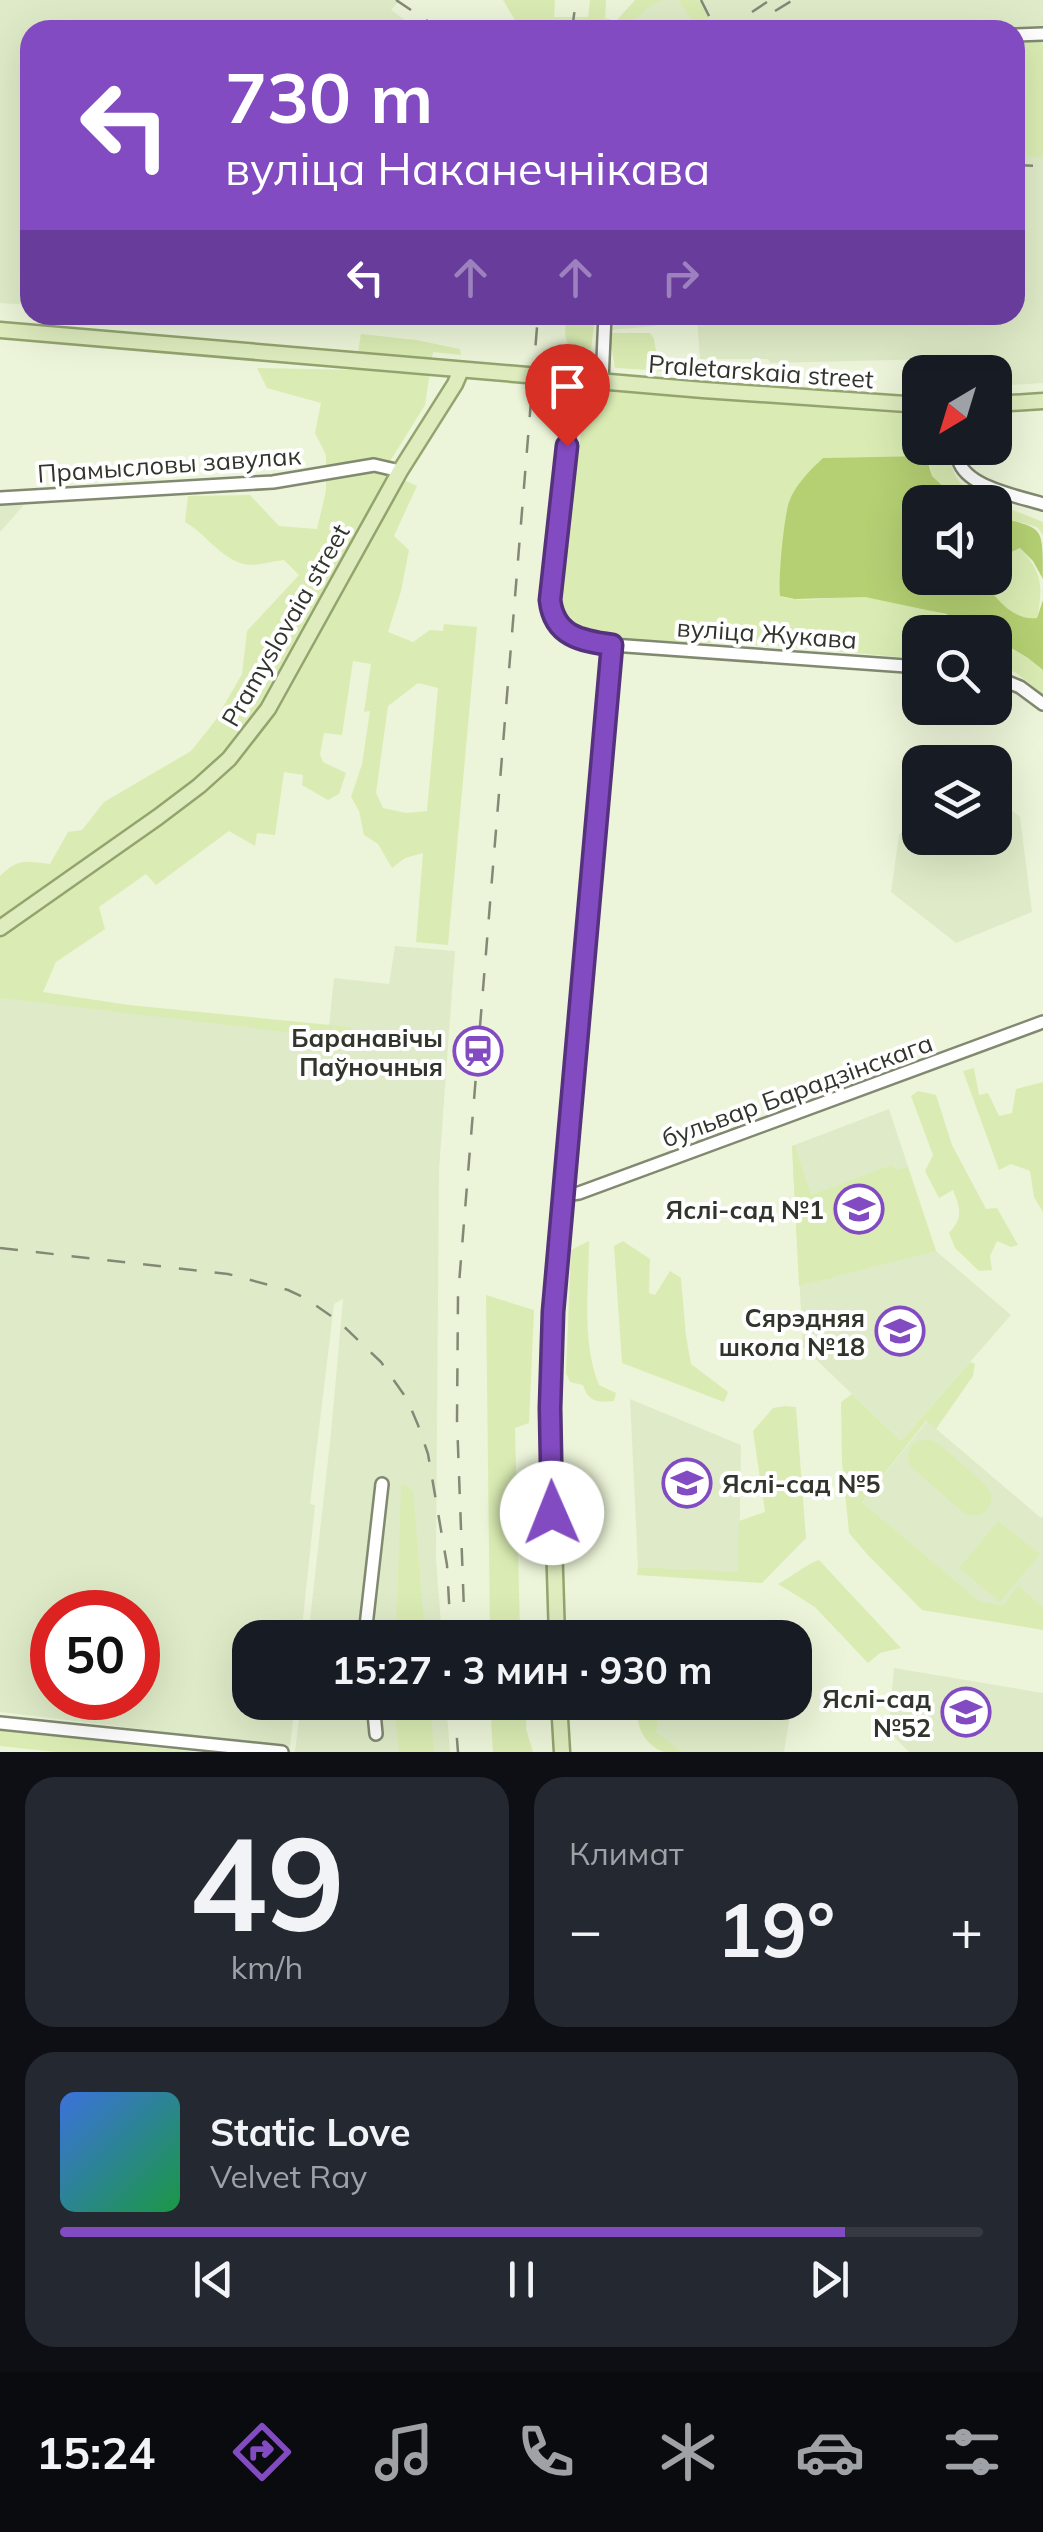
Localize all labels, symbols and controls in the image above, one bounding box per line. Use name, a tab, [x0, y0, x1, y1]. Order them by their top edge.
text: 730 m	[225, 53, 433, 141]
icon: left	[60, 60, 190, 190]
text: вуліца Наканечнікава	[225, 140, 710, 196]
icon: left	[338, 250, 393, 305]
icon: ahead	[443, 250, 498, 305]
icon: ahead	[548, 250, 603, 305]
icon: right	[653, 250, 708, 305]
pin	[525, 344, 610, 447]
street label: Praletarskaia street	[647, 348, 875, 394]
north arrow	[902, 355, 1012, 465]
map controls	[902, 355, 1012, 855]
icon: arrive	[540, 359, 595, 414]
street label: Прамысловы завулак	[36, 439, 302, 489]
button: sound	[902, 485, 1012, 595]
street label: Pramyslovaia street	[214, 518, 356, 732]
street label: вуліца Жукава	[676, 611, 858, 655]
button: search	[902, 615, 1012, 725]
button: layers	[902, 745, 1012, 855]
place label: Баранавічы Паўночныя	[291, 1022, 443, 1082]
station icon: Баранавічы Паўночныя	[452, 1025, 504, 1077]
street label: бульвар Барадзінскага	[657, 1027, 937, 1153]
school or university icon: Яслі-сад №1	[833, 1183, 885, 1235]
place label: Яслі-сад №1	[666, 1194, 824, 1225]
place label: Сярэдняя школа №18	[719, 1302, 865, 1362]
school or university icon: Сярэдняя школа №18	[874, 1305, 926, 1357]
school or university icon: Яслі-сад №5	[661, 1457, 713, 1509]
position arrow	[500, 1461, 604, 1565]
place label: Яслі-сад №5	[722, 1468, 880, 1499]
speed limit sign: 50	[30, 1590, 160, 1720]
text: 15:27 · 3 мин · 930 m	[332, 1646, 712, 1694]
place label: Яслі-сад №52	[822, 1683, 931, 1743]
school or university icon: Яслі-сад №52	[940, 1686, 992, 1738]
text: 49	[189, 1800, 345, 1964]
text: Климат	[569, 1833, 683, 1873]
text: 19°	[717, 1882, 835, 1976]
text: −	[569, 1895, 602, 1964]
text: +	[950, 1895, 983, 1964]
text: km/h	[231, 1947, 303, 1987]
text: Static Love	[210, 2108, 411, 2156]
text: Velvet Ray	[210, 2156, 367, 2196]
icon: previous	[186, 2252, 241, 2307]
icon: pause	[494, 2252, 549, 2307]
icon: next	[802, 2252, 857, 2307]
icon: directions	[227, 2417, 297, 2487]
icon: music	[369, 2417, 439, 2487]
icon: phone	[511, 2417, 581, 2487]
icon: climate	[653, 2417, 723, 2487]
icon: car	[795, 2417, 865, 2487]
icon: filters	[937, 2417, 1007, 2487]
text: 15:24	[36, 2424, 155, 2480]

